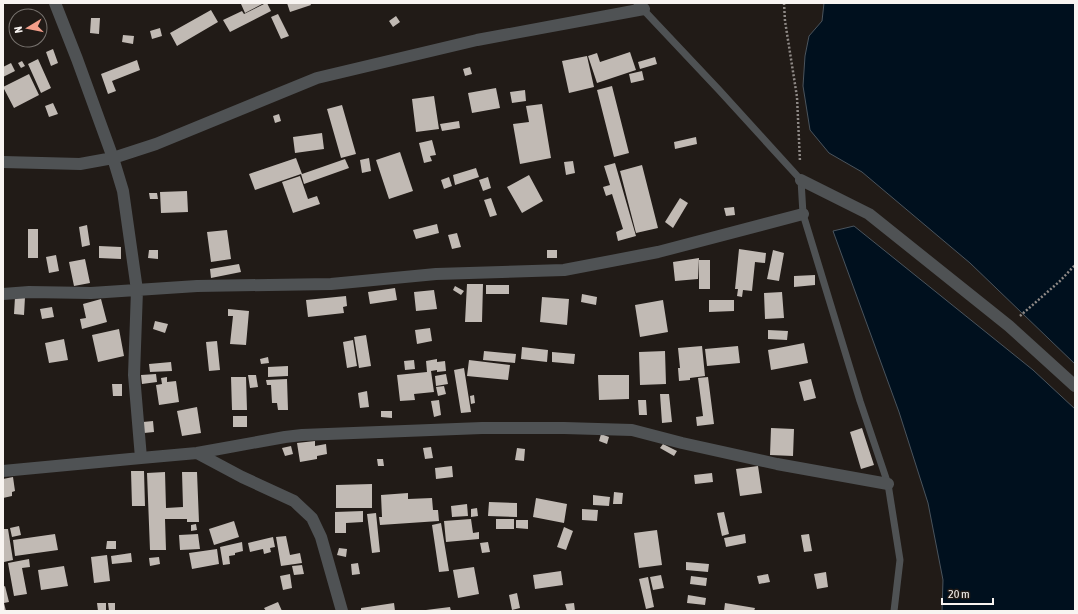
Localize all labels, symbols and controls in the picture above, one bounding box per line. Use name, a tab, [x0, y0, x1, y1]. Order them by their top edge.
north arrow	[8, 8, 48, 48]
text: N	[12, 25, 25, 34]
scale bar	[942, 580, 993, 606]
text: 20 m	[948, 587, 970, 601]

